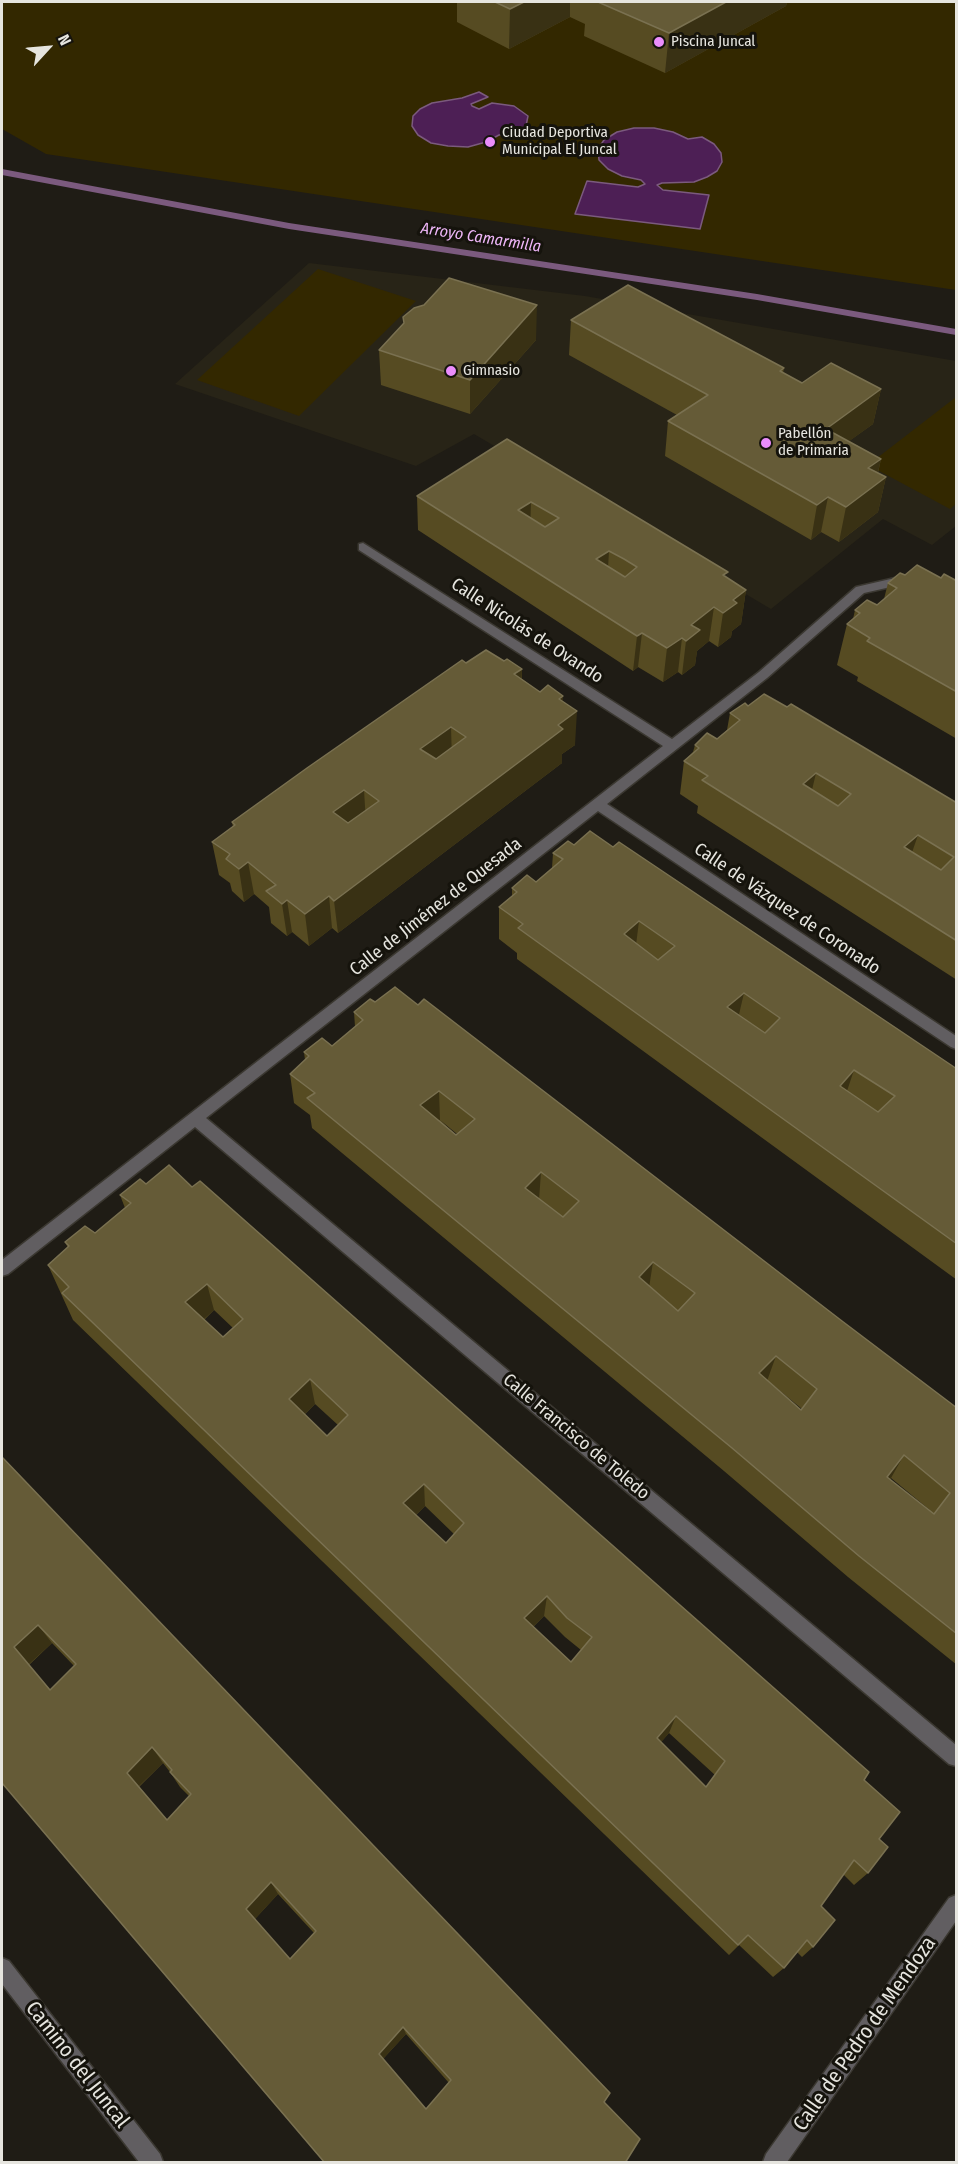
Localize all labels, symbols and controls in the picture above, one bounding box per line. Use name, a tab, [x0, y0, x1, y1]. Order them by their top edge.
north arrow	[18, 18, 78, 78]
text: N	[54, 31, 75, 48]
place label: Piscina Juncal	[671, 33, 755, 51]
marker: Piscina Juncal	[652, 35, 666, 49]
place label: Ciudad Deportiva Municipal El Juncal	[502, 124, 617, 159]
marker: Ciudad Deportiva Municipal El Juncal	[483, 135, 497, 149]
water label: Arroyo Camarmilla	[420, 219, 542, 257]
place label: Gimnasio	[463, 362, 520, 380]
marker: Gimnasio	[444, 364, 458, 378]
place label: Pabellón de Primaria	[778, 425, 849, 460]
marker: Pabellón de Primaria	[759, 436, 773, 450]
street label: Calle Nicolás de Ovando	[447, 574, 607, 688]
street label: Calle de Jiménez de Quesada	[346, 833, 526, 981]
street label: Calle de Vázquez de Coronado	[690, 839, 884, 979]
street label: Calle Francisco de Toledo	[498, 1369, 654, 1505]
street label: Calle de Pedro de Mendoza	[788, 1932, 942, 2136]
street label: Camino del Juncal	[20, 1997, 134, 2133]

